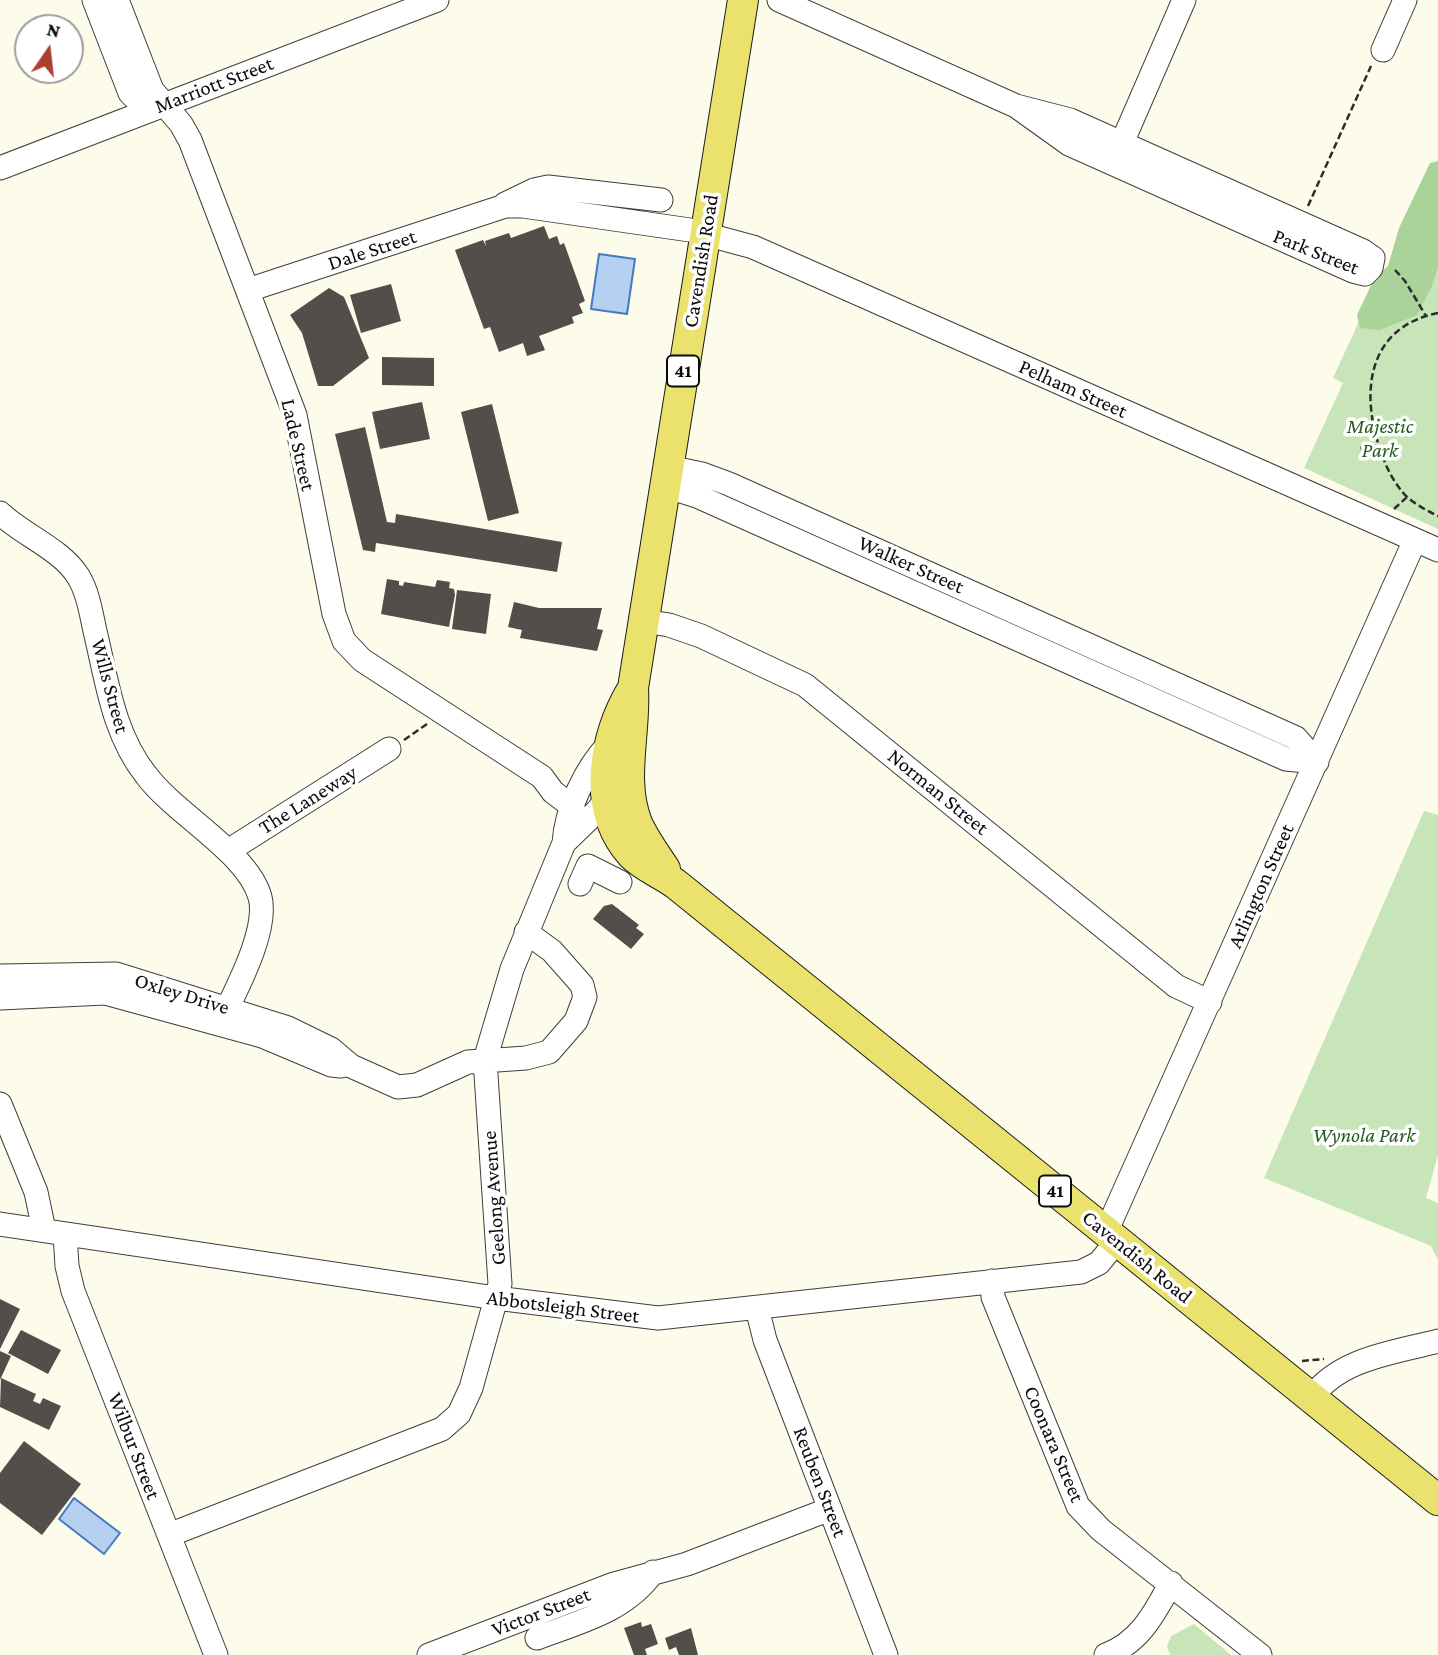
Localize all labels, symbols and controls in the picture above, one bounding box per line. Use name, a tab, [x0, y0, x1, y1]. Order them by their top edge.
north arrow	[14, 14, 84, 84]
text: N	[45, 18, 63, 42]
street label: Marriott Street	[151, 51, 277, 119]
street label: Cavendish Road	[678, 193, 724, 329]
street label: Park Street	[1269, 223, 1363, 281]
street label: Dale Street	[325, 224, 419, 276]
street label: Pelham Street	[1015, 354, 1131, 424]
road number: 41	[667, 356, 699, 386]
street label: Lade Street	[275, 397, 321, 493]
park label: Majestic Park	[1347, 414, 1413, 464]
street label: Walker Street	[854, 530, 968, 600]
street label: Wills Street	[85, 636, 135, 736]
street label: Norman Street	[882, 744, 994, 840]
street label: The Laneway	[254, 760, 362, 840]
street label: Arlington Street	[1222, 820, 1300, 952]
street label: Oxley Drive	[132, 968, 232, 1020]
park label: Wynola Park	[1313, 1123, 1415, 1149]
street label: Geelong Avenue	[477, 1130, 511, 1266]
road number: 41	[1039, 1176, 1071, 1206]
street label: Cavendish Road	[1077, 1205, 1197, 1309]
street label: Abbotsleigh Street	[485, 1285, 641, 1329]
street label: Coonara Street	[1018, 1382, 1090, 1506]
street label: Wilbur Street	[102, 1389, 166, 1503]
street label: Reuben Street	[787, 1423, 853, 1541]
street label: Victor Street	[488, 1582, 594, 1642]

